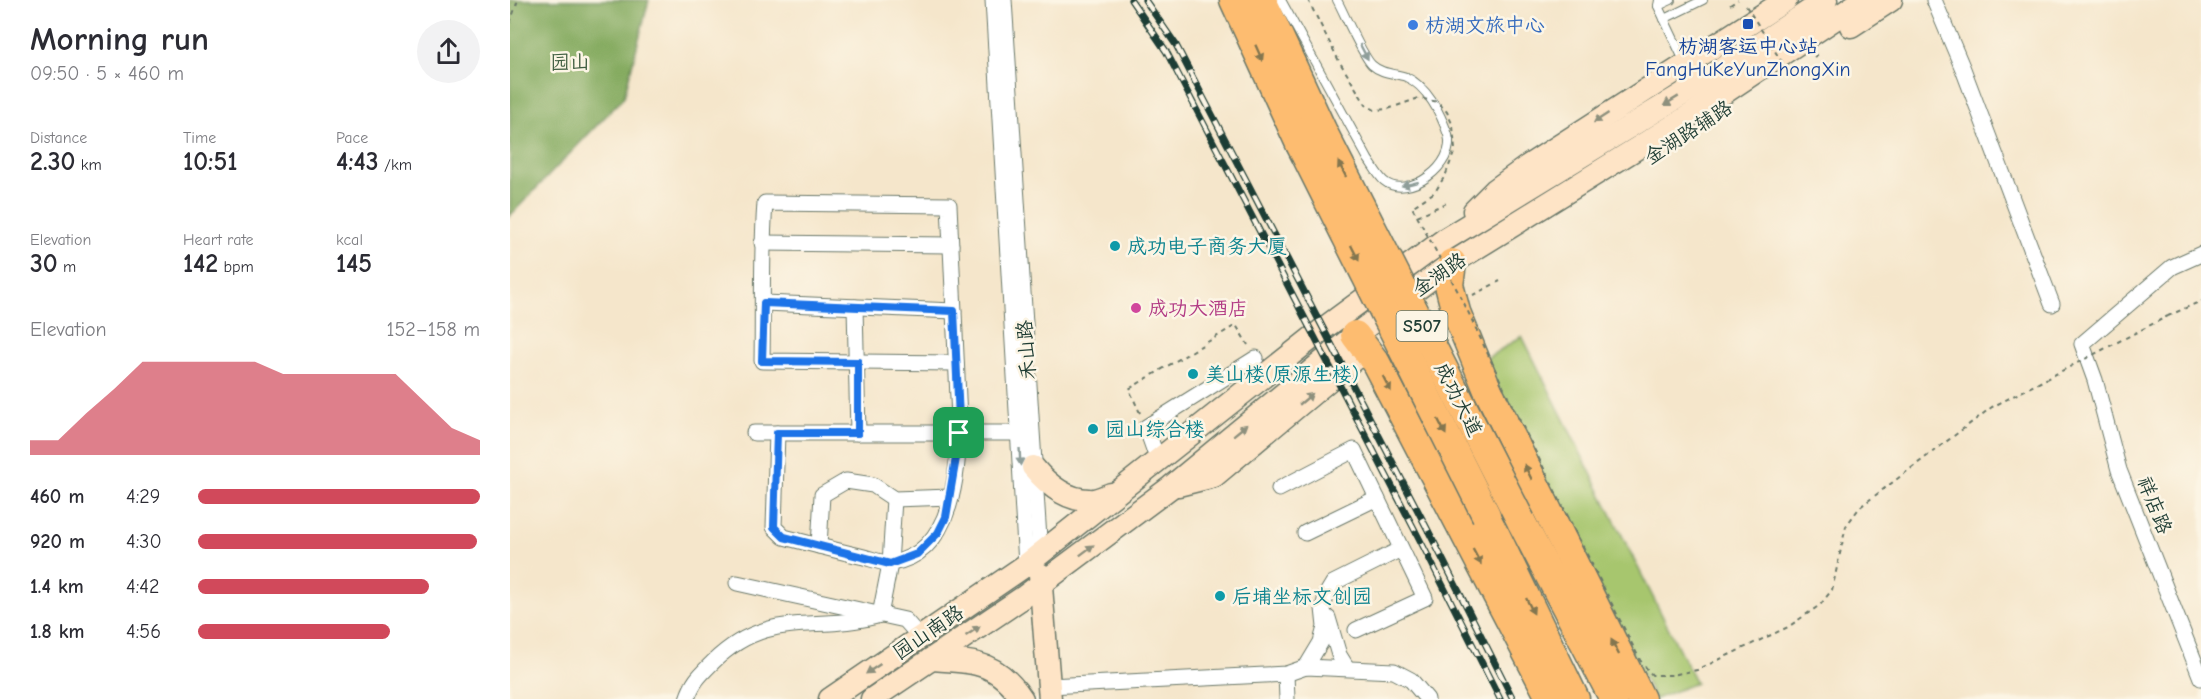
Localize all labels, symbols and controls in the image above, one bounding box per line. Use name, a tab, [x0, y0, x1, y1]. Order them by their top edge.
place label: 枋湖文旅中心	[1425, 14, 1545, 37]
marker: 枋湖客运中心站 FangHuKeYunZhongXin	[1741, 17, 1755, 31]
marker: 枋湖文旅中心	[1406, 18, 1420, 32]
text: Morning run	[30, 20, 209, 58]
button: share	[417, 20, 480, 83]
place label: 枋湖客运中心站 FangHuKeYunZhongXin	[1645, 35, 1851, 81]
one-way arrow	[1254, 44, 1263, 61]
one-way arrow	[1359, 44, 1369, 61]
park label: 园山	[550, 51, 590, 74]
text: 09:50 · 5 × 460 m	[30, 62, 184, 85]
street label: 金湖路辅路	[1640, 95, 1737, 169]
one-way arrow	[1663, 96, 1679, 107]
one-way arrow	[1593, 113, 1610, 124]
text: Distance	[30, 129, 87, 147]
text: Time	[183, 129, 216, 147]
text: Pace	[336, 129, 368, 147]
text: 2.30	[30, 147, 75, 177]
text: 10:51	[183, 147, 238, 177]
text: 4:43	[336, 147, 379, 177]
text: km	[75, 156, 102, 174]
text: /km	[379, 156, 412, 174]
one-way arrow	[1337, 161, 1346, 178]
one-way arrow	[1401, 179, 1419, 189]
text: Elevation	[30, 231, 91, 249]
text: Heart rate	[183, 231, 254, 249]
text: kcal	[336, 231, 363, 249]
place label: 成功电子商务大厦	[1127, 235, 1287, 258]
marker: 成功电子商务大厦	[1108, 239, 1122, 253]
one-way arrow	[1350, 244, 1359, 261]
street label: 金湖路	[1408, 247, 1471, 301]
text: 30	[30, 249, 58, 279]
text: 142	[183, 249, 218, 279]
text: 145	[336, 249, 372, 279]
text: m	[58, 258, 76, 276]
text: bpm	[218, 258, 254, 276]
place label: 成功大酒店	[1148, 297, 1248, 320]
marker: 成功大酒店	[1129, 301, 1143, 315]
road number: S507	[1396, 311, 1448, 341]
text: Elevation	[30, 318, 107, 341]
text: 152–158 m	[387, 318, 480, 341]
street label: 禾山路	[1013, 318, 1040, 381]
street label: 成功大道	[1430, 358, 1487, 440]
place label: 美山楼(原源生楼)	[1205, 363, 1359, 386]
marker: 美山楼(原源生楼)	[1186, 367, 1200, 381]
one-way arrow	[1382, 376, 1392, 393]
one-way arrow	[1298, 393, 1314, 406]
pin	[933, 407, 984, 458]
icon: arrive	[942, 416, 975, 449]
place label: 园山综合楼	[1105, 418, 1205, 441]
one-way arrow	[1437, 419, 1447, 436]
marker: 园山综合楼	[1086, 422, 1100, 436]
one-way arrow	[1232, 423, 1248, 436]
one-way arrow	[1015, 447, 1024, 466]
one-way arrow	[1523, 464, 1533, 481]
street label: 祥店路	[2133, 473, 2177, 538]
text: 460 m	[30, 485, 84, 508]
text: 4:29	[126, 485, 160, 508]
text: 920 m	[30, 530, 85, 553]
text: 4:30	[126, 530, 162, 553]
one-way arrow	[1078, 544, 1094, 556]
one-way arrow	[1472, 549, 1482, 566]
text: 1.4 km	[30, 575, 84, 598]
text: 4:42	[126, 575, 159, 598]
place label: 后埔坐标文创园	[1232, 585, 1372, 608]
marker: 后埔坐标文创园	[1213, 589, 1227, 603]
one-way arrow	[1525, 597, 1534, 614]
street label: 园山南路	[889, 600, 969, 664]
text: 1.8 km	[30, 620, 85, 643]
text: 4:56	[126, 620, 161, 643]
one-way arrow	[965, 626, 981, 637]
one-way arrow	[1610, 638, 1620, 655]
one-way arrow	[866, 663, 882, 675]

